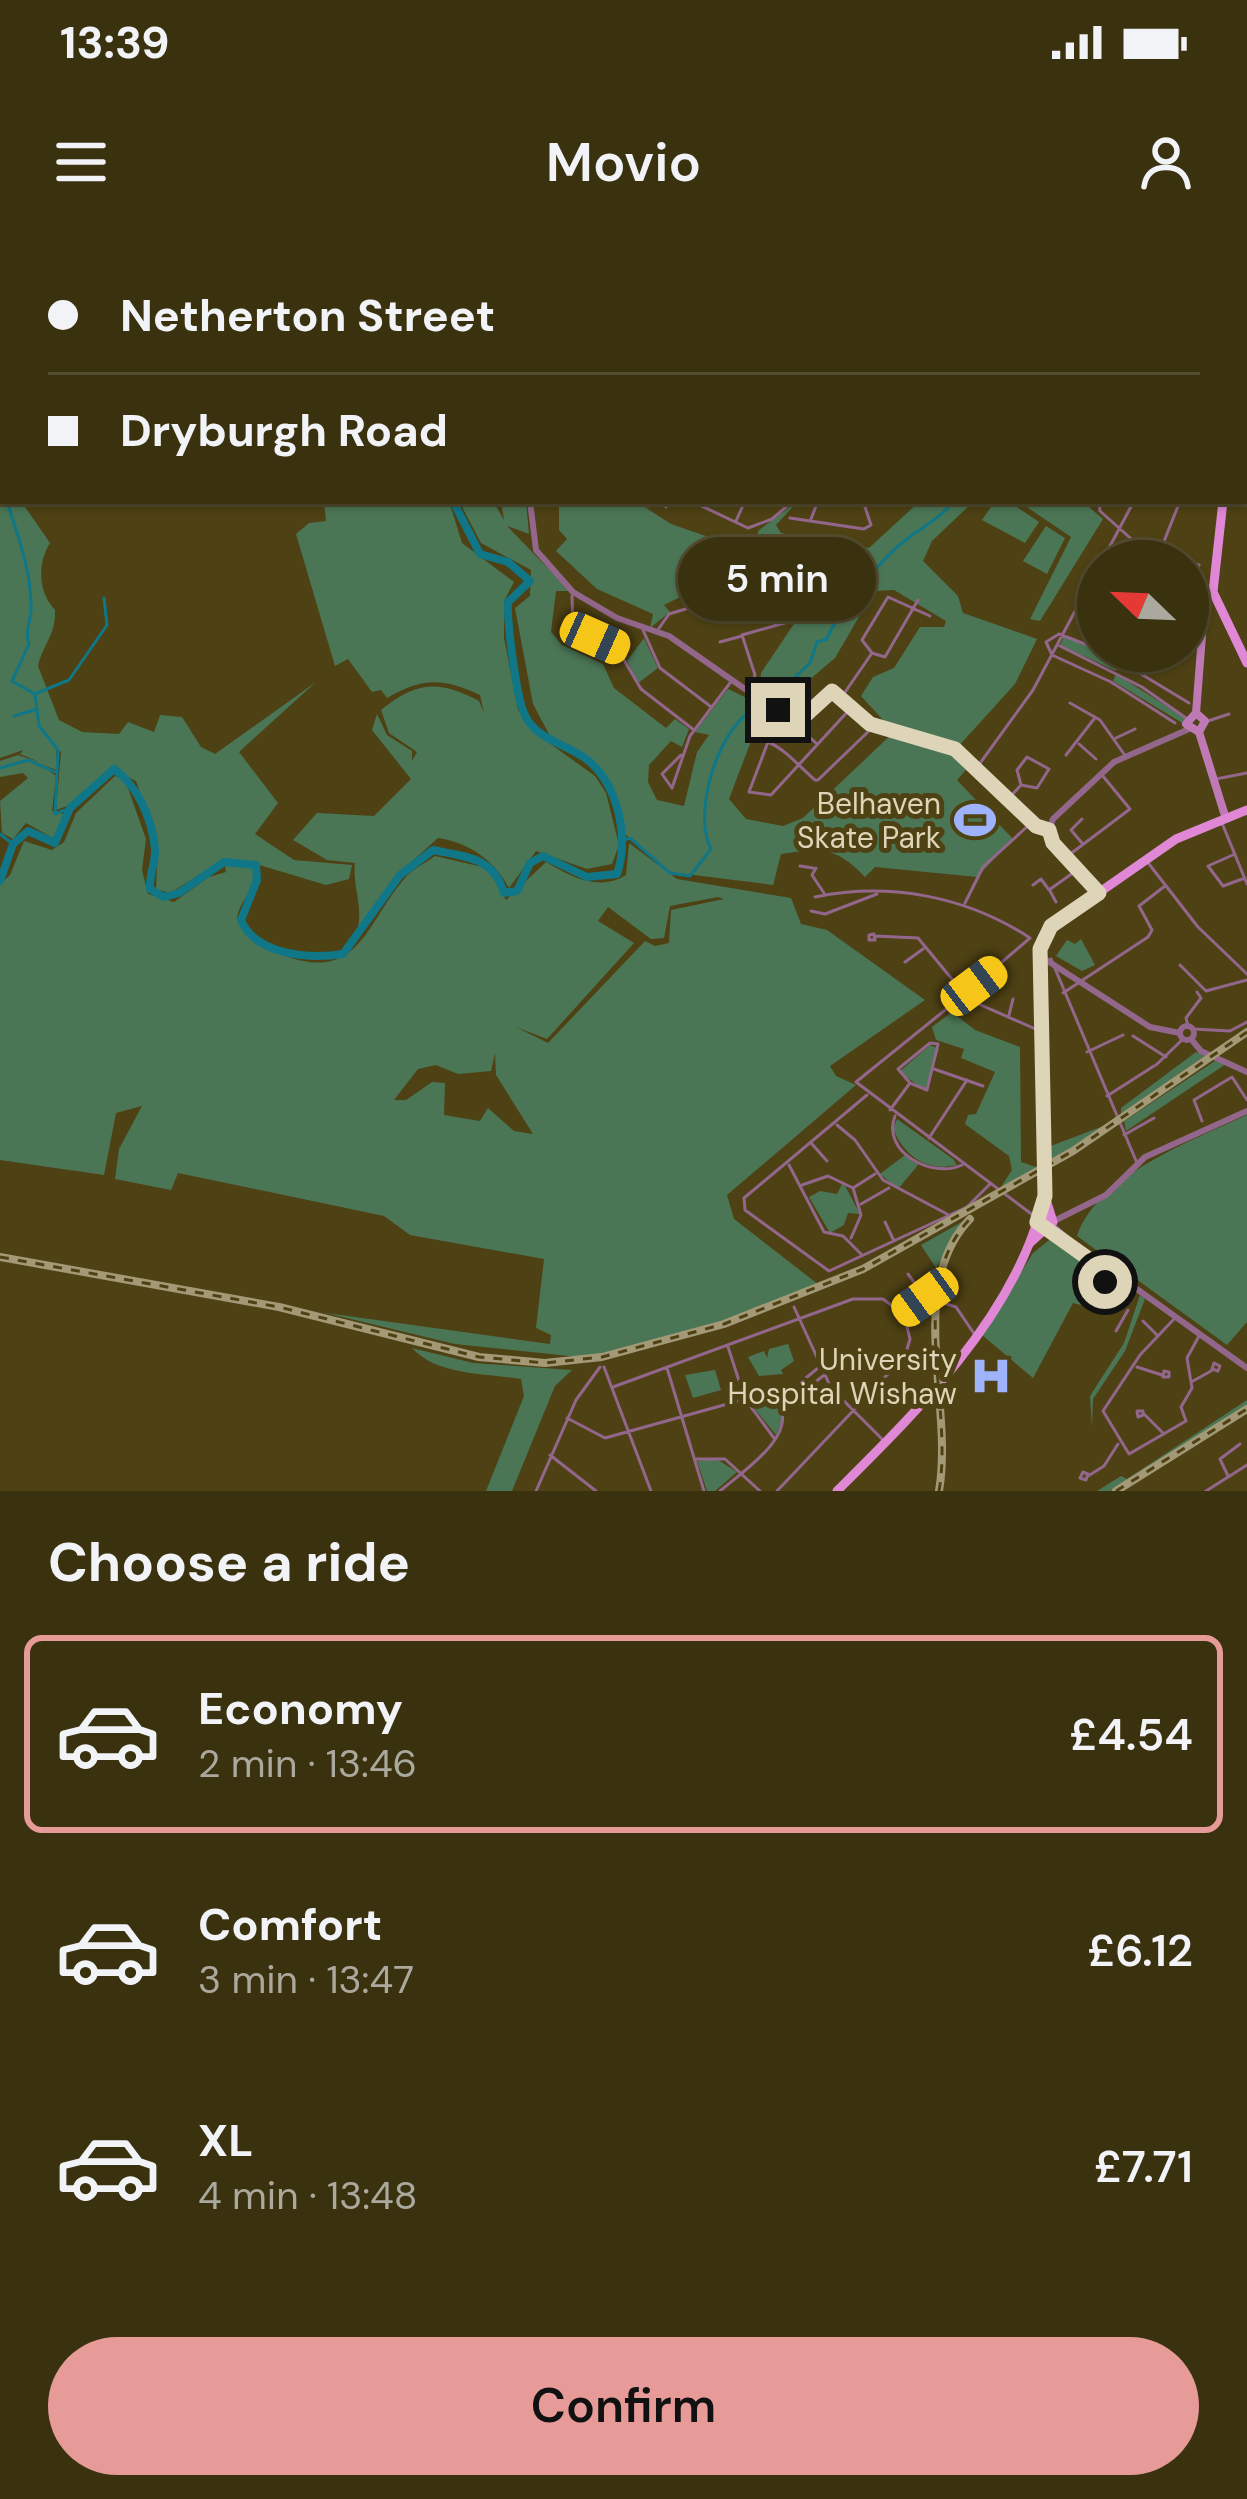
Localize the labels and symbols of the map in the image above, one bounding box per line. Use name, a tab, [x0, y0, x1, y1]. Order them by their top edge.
callout: 5 min	[679, 536, 877, 620]
north arrow	[1077, 540, 1209, 672]
car	[555, 607, 635, 669]
route end	[751, 683, 805, 737]
place label: Belhaven Skate Park	[797, 784, 941, 857]
sports icon: Belhaven Skate Park	[952, 797, 998, 843]
car	[934, 950, 1014, 1022]
route start	[1078, 1255, 1132, 1309]
car	[885, 1261, 965, 1333]
place label: University Hospital Wishaw	[728, 1340, 957, 1413]
hospital icon: University Hospital Wishaw	[968, 1353, 1014, 1399]

